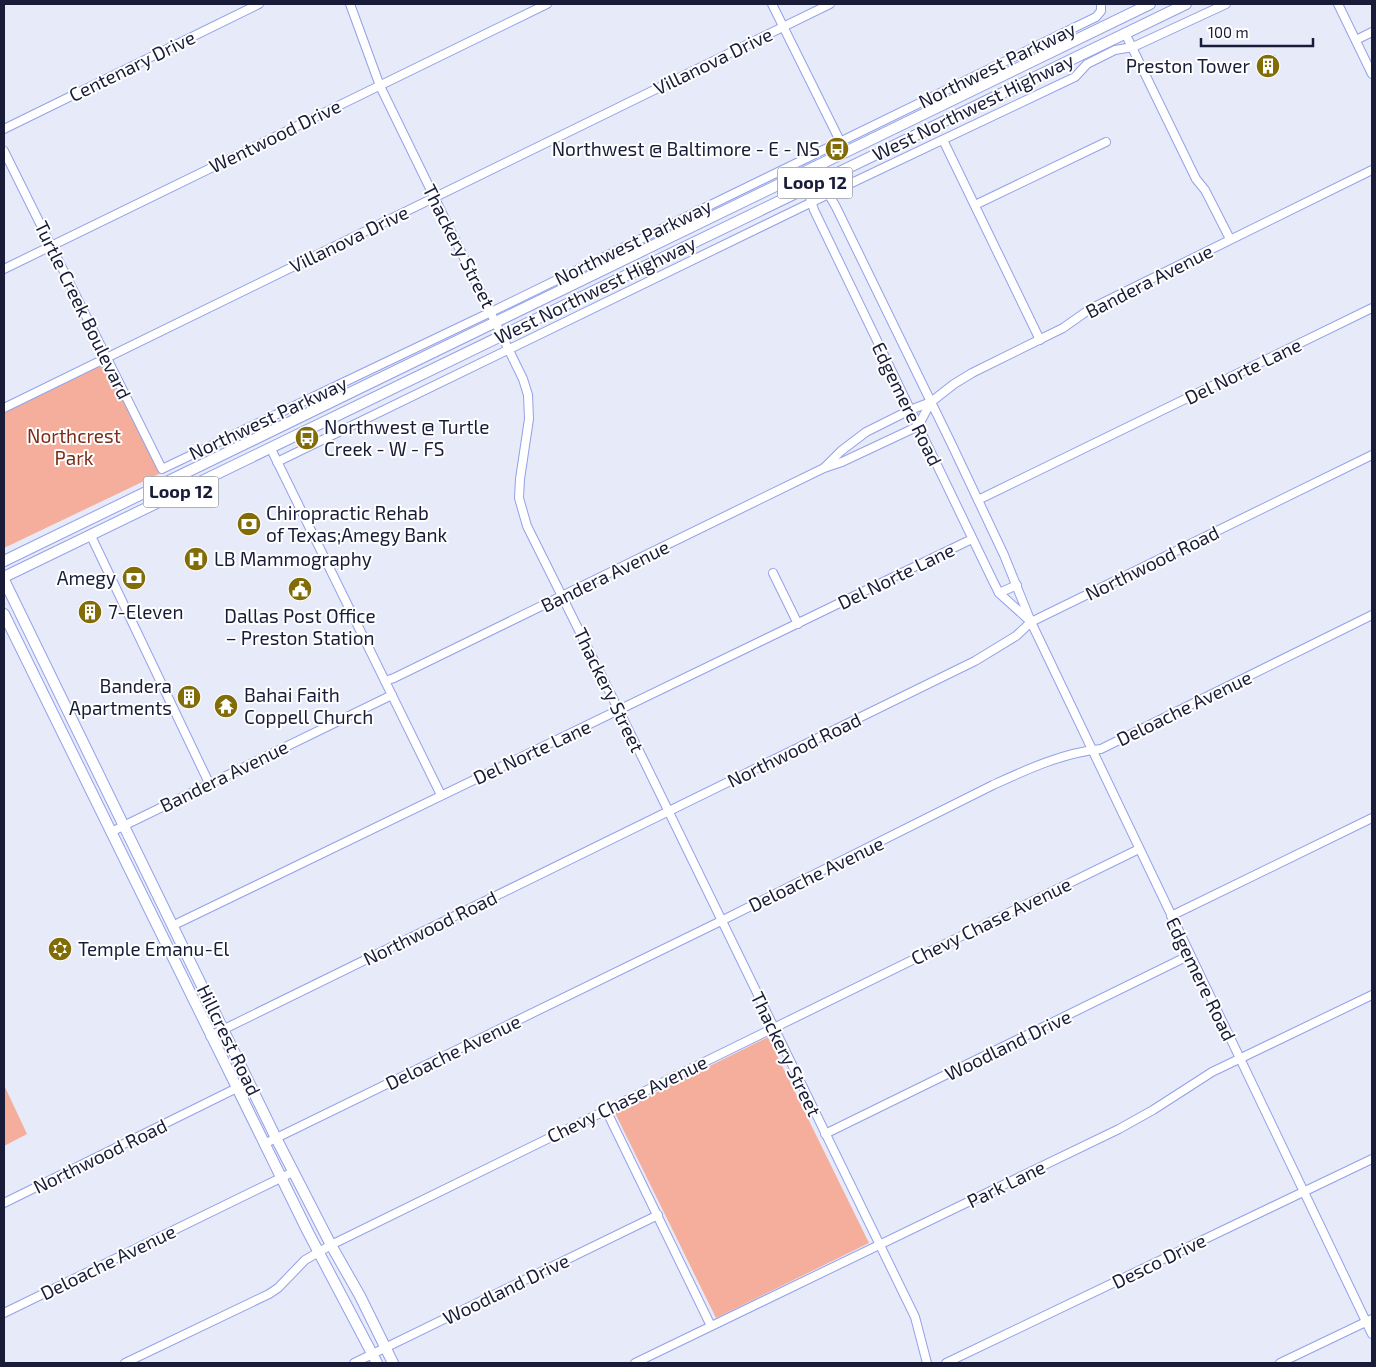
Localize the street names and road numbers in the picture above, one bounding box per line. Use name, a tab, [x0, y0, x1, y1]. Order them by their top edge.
street label: Northwest Parkway	[914, 17, 1079, 113]
street label: Villanova Drive	[650, 22, 776, 99]
street label: Centenary Drive	[65, 25, 199, 106]
street label: West Northwest Highway	[868, 48, 1077, 165]
street label: Wentwood Drive	[205, 94, 344, 177]
road number: Loop 12	[778, 168, 852, 198]
street label: Thackery Street	[418, 180, 500, 311]
street label: Northwest Parkway	[550, 194, 715, 290]
street label: Villanova Drive	[286, 200, 412, 277]
street label: Turtle Creek Boulevard	[30, 217, 137, 403]
street label: West Northwest Highway	[490, 231, 699, 348]
street label: Bandera Avenue	[1081, 239, 1216, 323]
street label: Del Norte Lane	[1181, 332, 1305, 409]
street label: Edgemere Road	[868, 338, 947, 469]
street label: Northwest Parkway	[185, 371, 351, 464]
road number: Loop 12	[144, 477, 218, 508]
street label: Northwood Road	[1081, 520, 1223, 605]
street label: Bandera Avenue	[537, 535, 673, 617]
street label: Del Norte Lane	[834, 537, 958, 614]
street label: Thackery Street	[569, 624, 650, 756]
street label: Deloache Avenue	[1112, 665, 1255, 750]
street label: Northwood Road	[723, 707, 865, 792]
street label: Del Norte Lane	[469, 714, 594, 789]
street label: Bandera Avenue	[156, 735, 292, 817]
street label: Deloache Avenue	[744, 831, 887, 916]
street label: Chevy Chase Avenue	[907, 872, 1075, 969]
street label: Northwood Road	[359, 885, 501, 970]
street label: Edgemere Road	[1162, 913, 1241, 1044]
street label: Hillcrest Road	[193, 981, 266, 1099]
street label: Thackery Street	[746, 988, 827, 1120]
street label: Woodland Drive	[941, 1004, 1075, 1085]
street label: Deloache Avenue	[381, 1009, 524, 1094]
street label: Chevy Chase Avenue	[543, 1050, 711, 1147]
street label: Northwood Road	[29, 1113, 171, 1198]
street label: Park Lane	[963, 1155, 1049, 1212]
street label: Deloache Avenue	[36, 1219, 179, 1304]
street label: Desco Drive	[1108, 1228, 1210, 1293]
street label: Woodland Drive	[439, 1248, 573, 1329]

